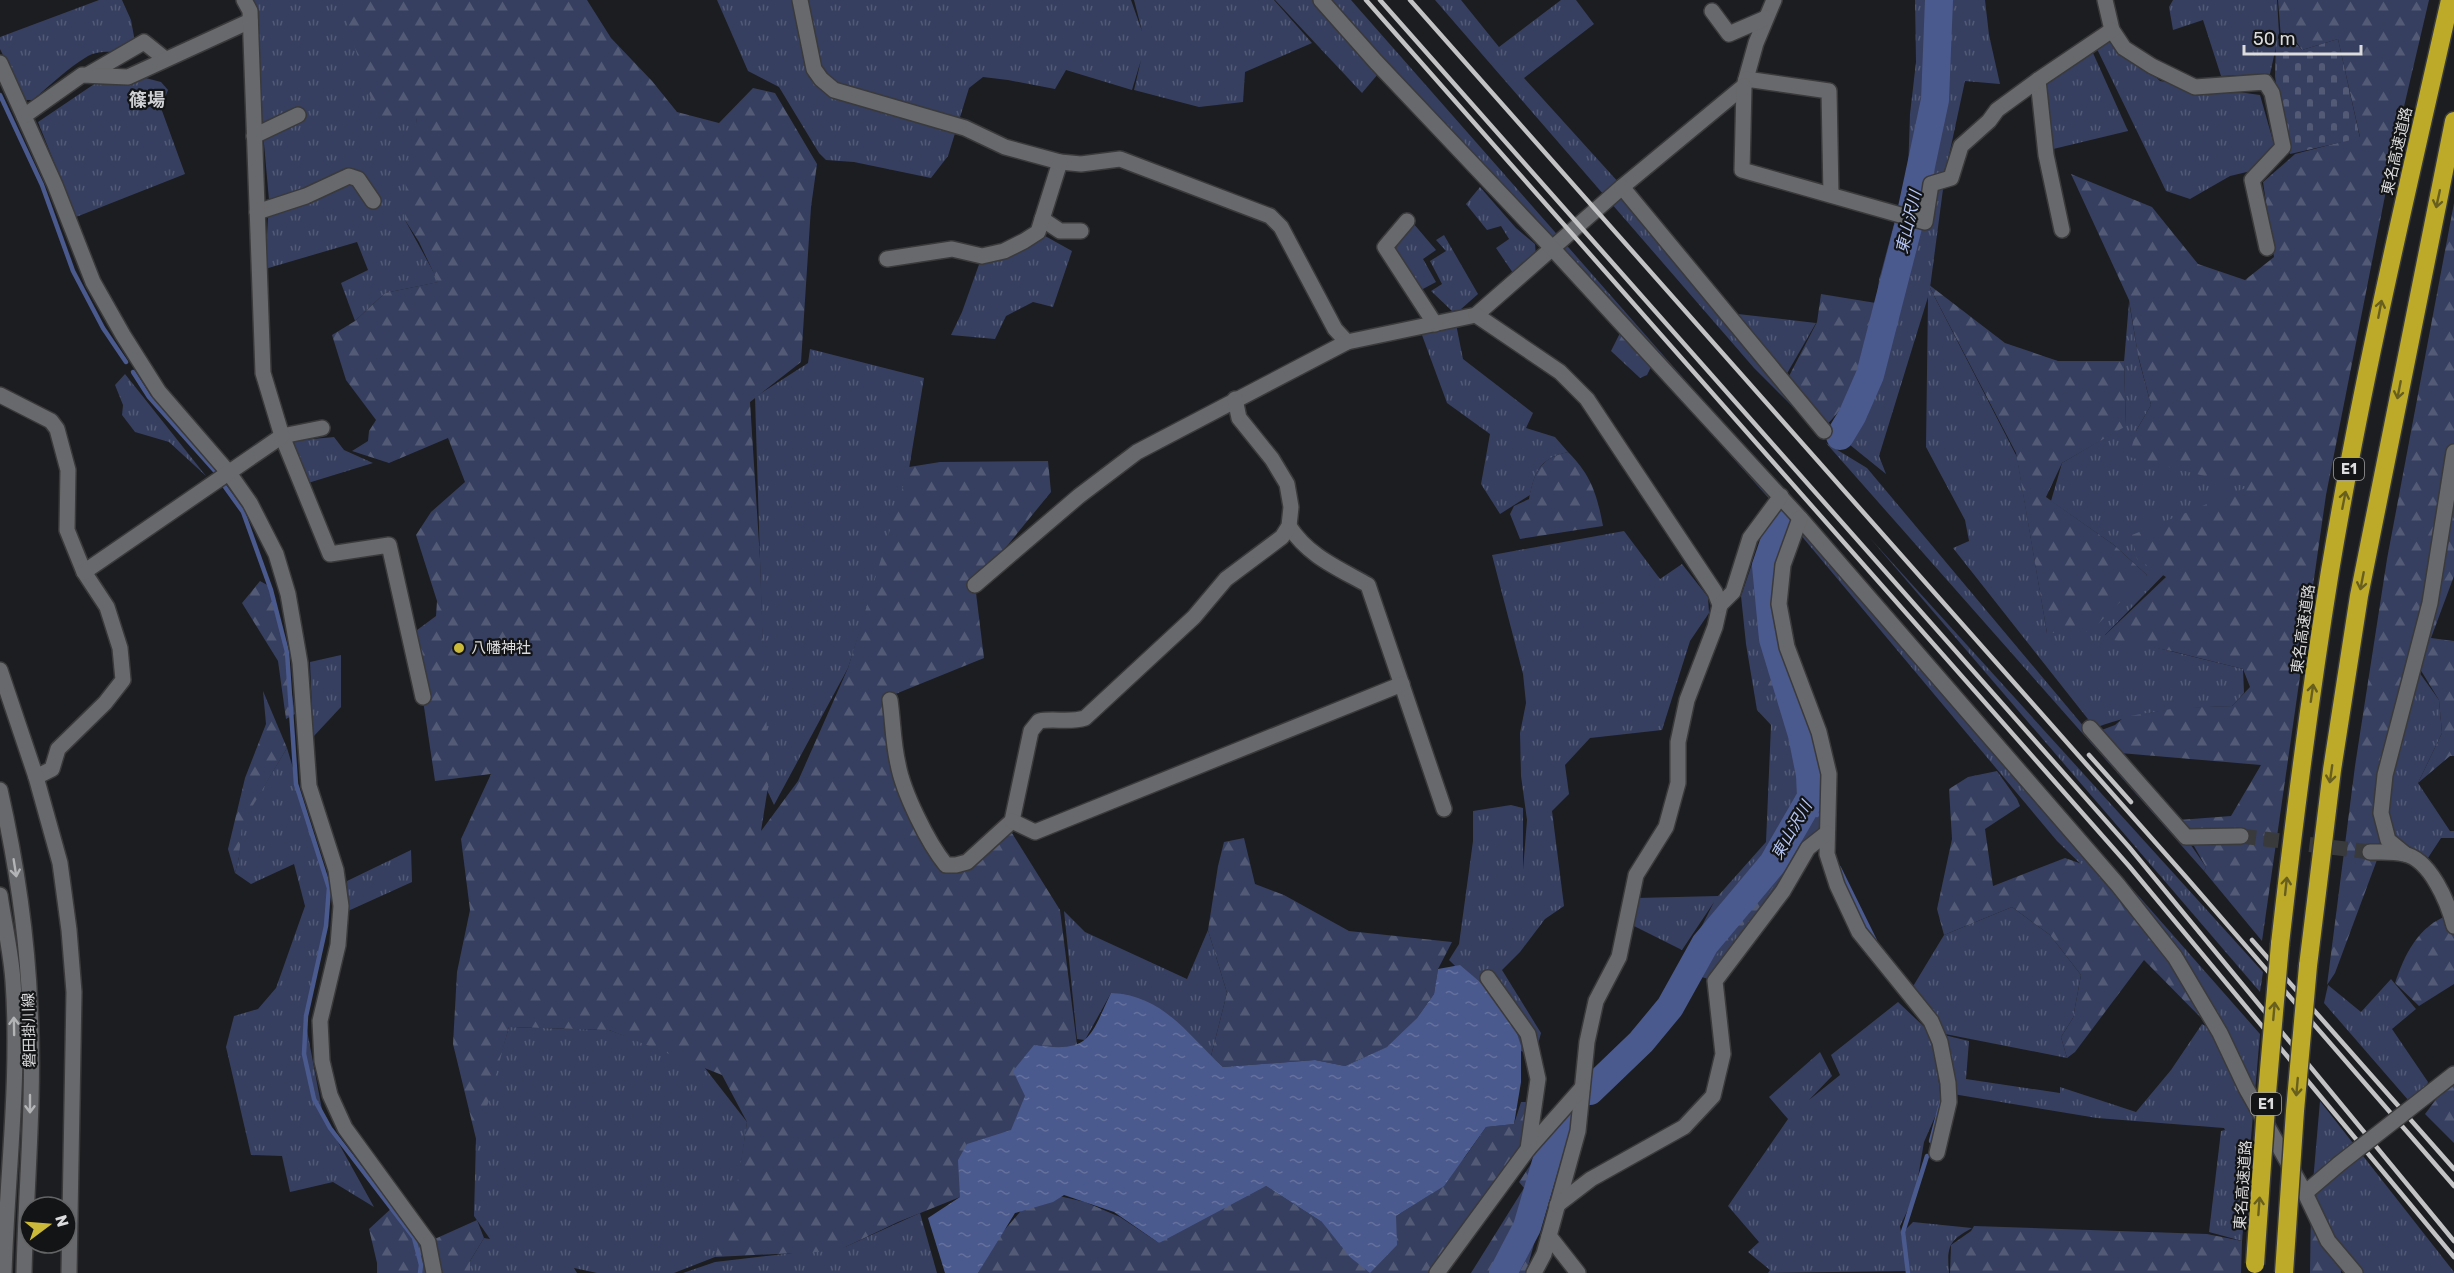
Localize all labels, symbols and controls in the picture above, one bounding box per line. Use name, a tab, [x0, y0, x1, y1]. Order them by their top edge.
scale bar	[2244, 18, 2361, 56]
text: 50 m	[2253, 28, 2296, 50]
district label: 篠場	[129, 89, 165, 111]
street label: 東名高速道路	[2378, 105, 2416, 197]
water label: 東山沢川	[1892, 187, 1925, 255]
one-way arrow	[2432, 188, 2443, 208]
one-way arrow	[2375, 300, 2386, 319]
one-way arrow	[2393, 379, 2404, 399]
road number: E1	[2334, 458, 2364, 480]
one-way arrow	[2339, 491, 2350, 511]
one-way arrow	[2356, 571, 2367, 591]
street label: 東名高速道路	[2288, 583, 2318, 675]
place label: 八幡神社	[471, 639, 531, 657]
marker: 八幡神社	[452, 641, 466, 655]
one-way arrow	[2307, 684, 2318, 703]
one-way arrow	[2326, 763, 2337, 783]
water label: 東山沢川	[1767, 796, 1817, 863]
one-way arrow	[10, 857, 21, 877]
one-way arrow	[2281, 877, 2292, 897]
street label: 磐田掛川線	[19, 992, 39, 1068]
one-way arrow	[2269, 1002, 2280, 1022]
one-way arrow	[8, 1016, 20, 1036]
one-way arrow	[2291, 1076, 2302, 1096]
one-way arrow	[24, 1093, 36, 1113]
road number: E1	[2251, 1093, 2281, 1115]
street label: 東名高速道路	[2231, 1139, 2255, 1231]
north arrow	[18, 1195, 78, 1255]
one-way arrow	[2254, 1196, 2265, 1216]
text: N	[51, 1213, 73, 1229]

